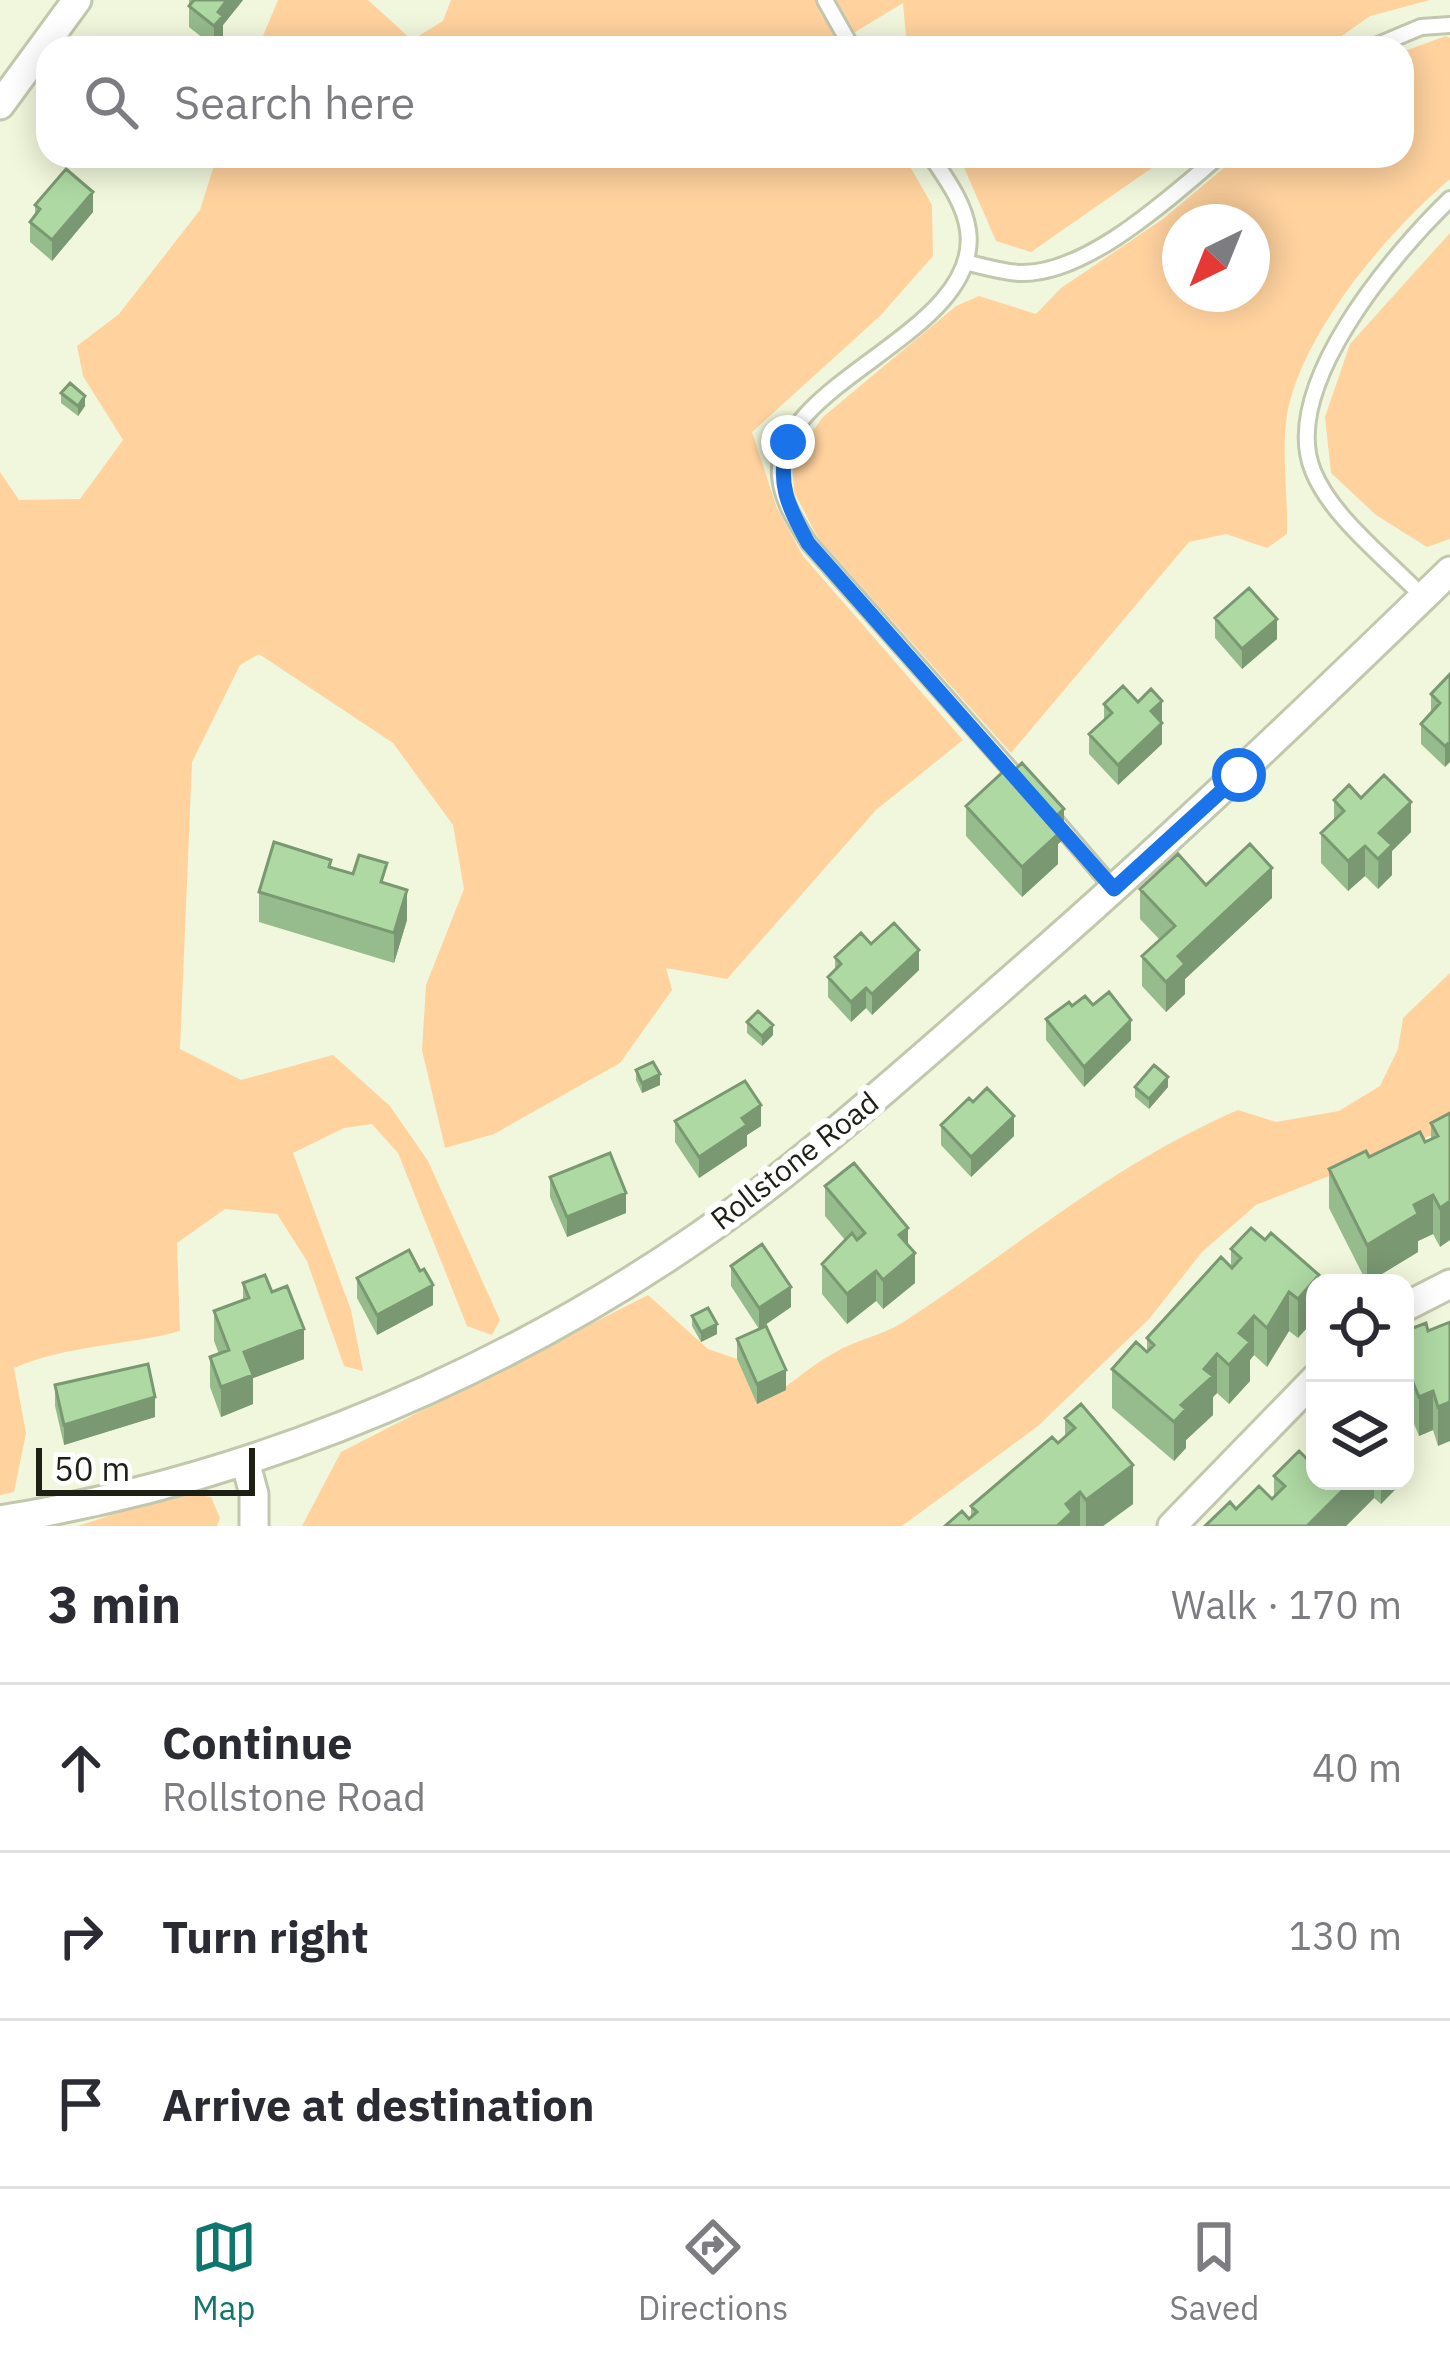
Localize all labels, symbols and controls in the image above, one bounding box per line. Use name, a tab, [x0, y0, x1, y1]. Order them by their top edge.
search box	[36, 36, 1414, 168]
icon: search	[78, 69, 144, 135]
text: Search here	[174, 73, 415, 131]
north arrow	[1162, 204, 1270, 312]
route end	[761, 415, 815, 469]
route start	[1212, 748, 1266, 802]
street label: Rollstone Road	[702, 1082, 886, 1238]
map controls	[1306, 1274, 1414, 1490]
button: locate	[1306, 1274, 1414, 1382]
button: layers	[1306, 1382, 1414, 1490]
scale bar	[36, 1442, 255, 1495]
text: 50 m	[54, 1447, 130, 1490]
text: 3 min	[48, 1571, 181, 1637]
text: Walk · 170 m	[1171, 1579, 1402, 1630]
text: Continue	[162, 1713, 353, 1771]
icon: ahead	[48, 1735, 114, 1801]
text: 40 m	[1312, 1742, 1402, 1793]
text: Rollstone Road	[162, 1771, 426, 1822]
icon: right	[48, 1903, 114, 1969]
text: Turn right	[162, 1907, 369, 1965]
text: 130 m	[1289, 1910, 1402, 1961]
icon: arrive	[48, 2071, 114, 2137]
text: Arrive at destination	[162, 2075, 595, 2133]
tab: Map	[191, 2214, 257, 2329]
tab: Directions	[638, 2214, 788, 2329]
tab: Saved	[1170, 2214, 1259, 2329]

